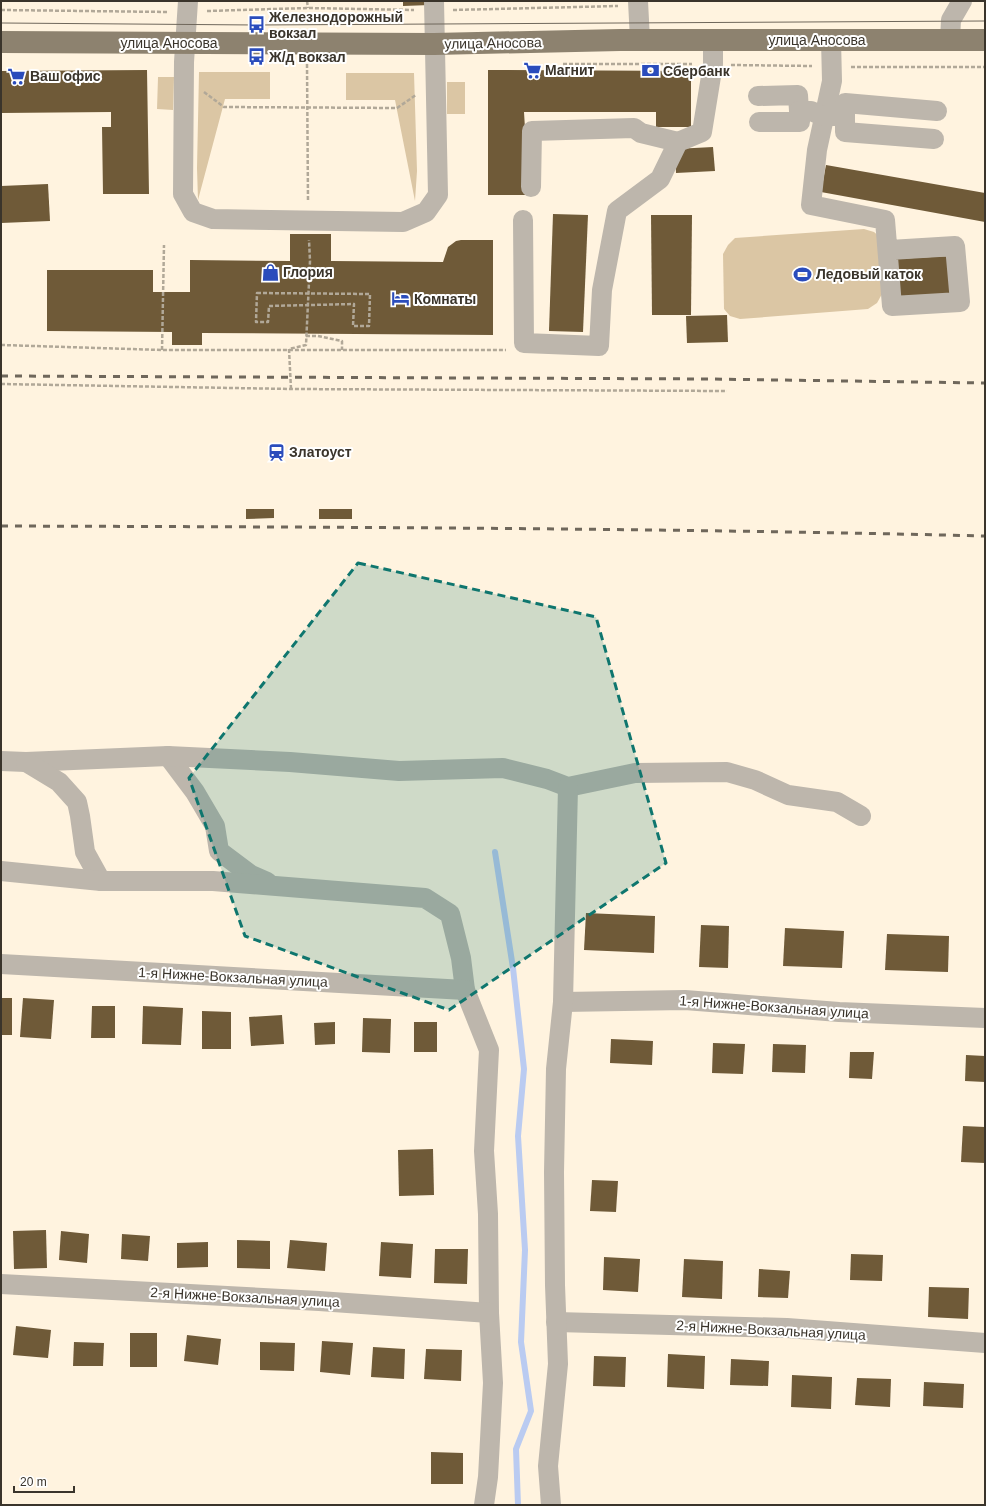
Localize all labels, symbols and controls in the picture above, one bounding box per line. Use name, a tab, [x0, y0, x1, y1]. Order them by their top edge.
place label: Железнодорожный вокзал	[268, 9, 403, 41]
bus stop icon: Железнодорожный вокзал	[246, 15, 266, 35]
street label: улица Аносова	[768, 32, 866, 48]
street label: улица Аносова	[444, 34, 542, 52]
street label: улица Аносова	[120, 35, 218, 51]
bus stop icon: Ж/д вокзал	[246, 47, 266, 67]
place label: Ж/д вокзал	[268, 49, 346, 65]
supermarket icon: Магнит	[522, 60, 542, 80]
bank icon: Сбербанк	[640, 61, 660, 81]
place label: Магнит	[545, 62, 595, 78]
place label: Сбербанк	[663, 63, 731, 79]
supermarket icon: Ваш офис	[7, 66, 27, 86]
place label: Ваш офис	[30, 68, 101, 84]
shop icon: Глория	[260, 262, 280, 282]
place label: Глория	[283, 264, 333, 280]
sports icon: Ледовый каток	[793, 264, 813, 284]
place label: Ледовый каток	[816, 266, 922, 282]
hotel icon: Комнаты	[391, 289, 411, 309]
place label: Комнаты	[414, 291, 476, 307]
station icon: Златоуст	[266, 442, 286, 462]
place label: Златоуст	[289, 444, 352, 460]
street label: 1-я Нижне-Вокзальная улица	[138, 964, 328, 990]
street label: 1-я Нижне-Вокзальная улица	[679, 992, 870, 1022]
street label: 2-я Нижне-Вокзальная улица	[150, 1284, 340, 1310]
street label: 2-я Нижне-Вокзальная улица	[676, 1317, 866, 1343]
scale bar	[14, 1468, 74, 1494]
text: 20 m	[20, 1475, 47, 1489]

